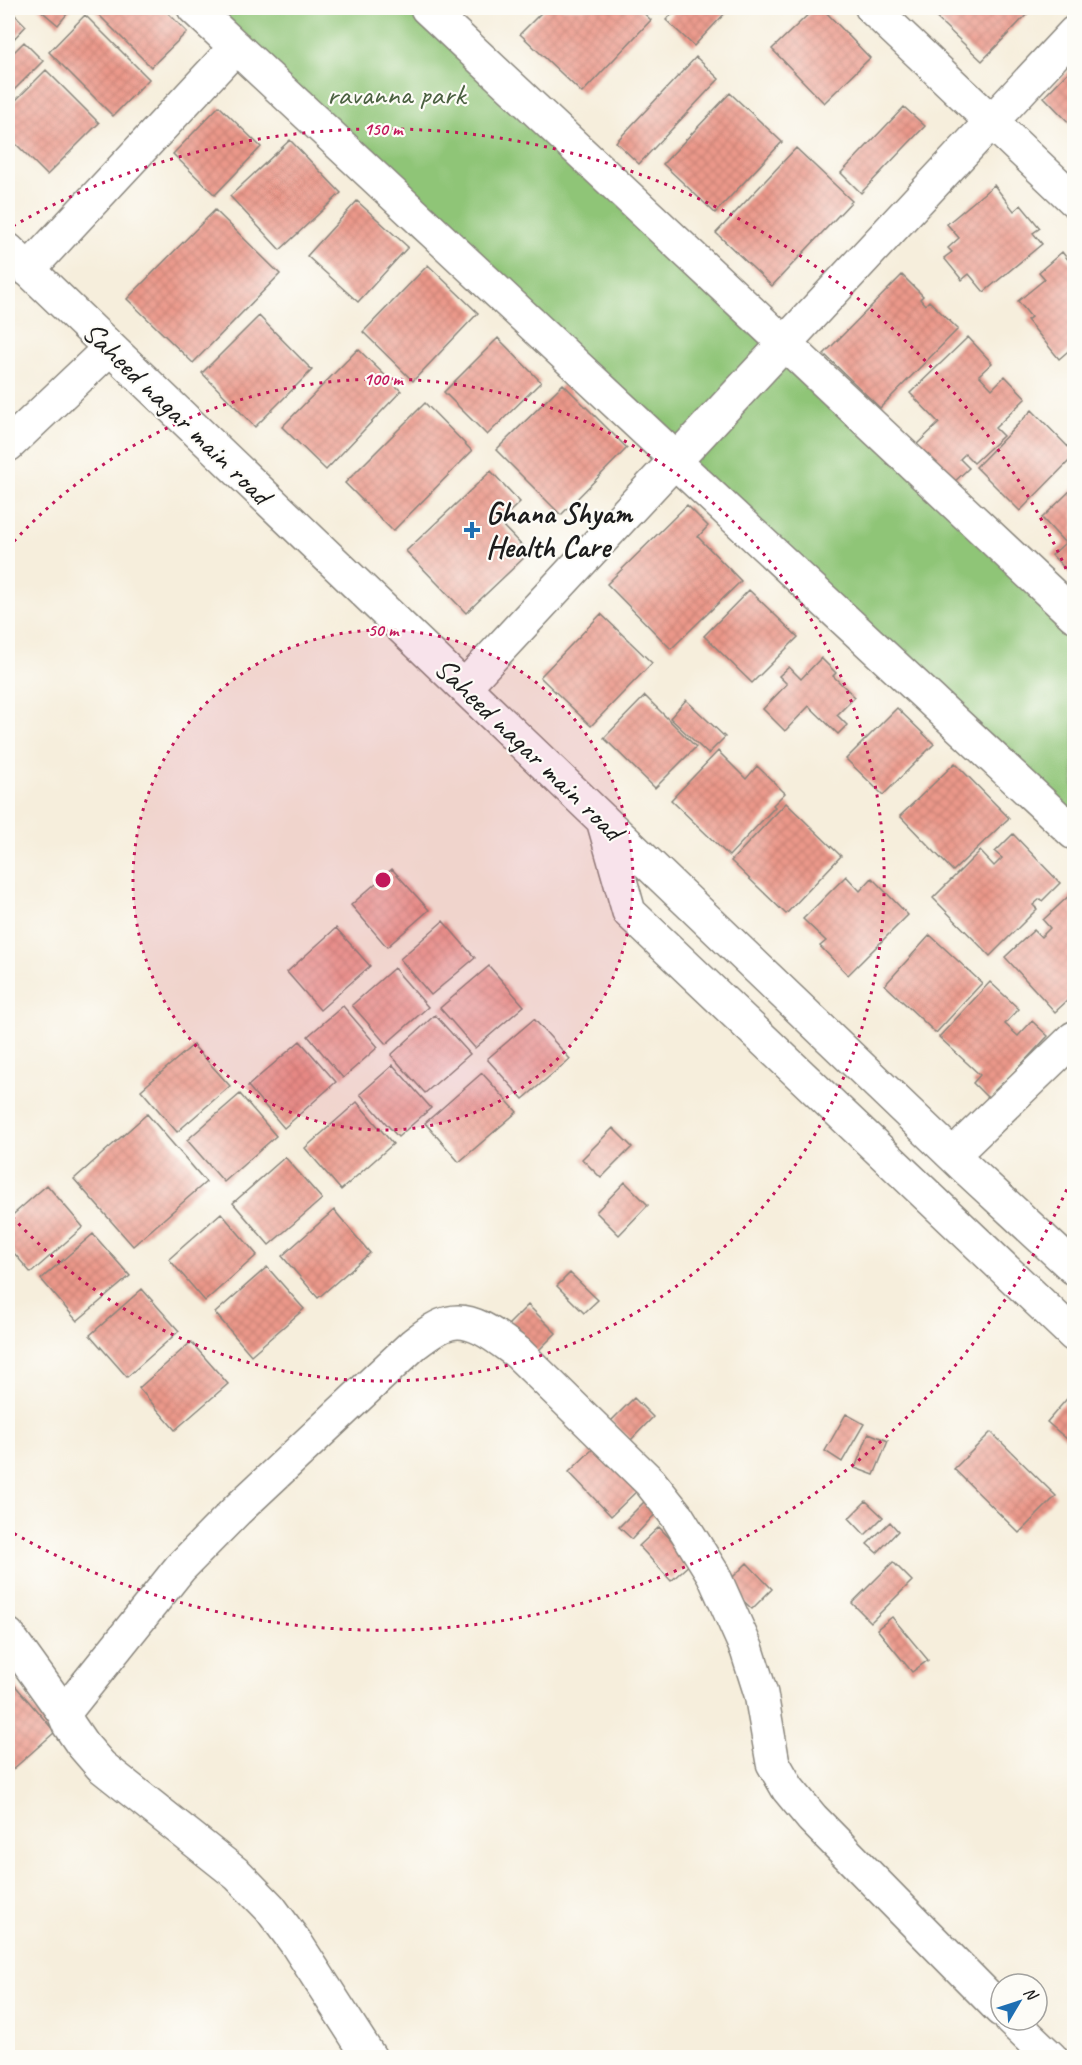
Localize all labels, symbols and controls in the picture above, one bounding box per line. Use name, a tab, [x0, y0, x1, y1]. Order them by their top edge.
park label: ravanna park	[327, 75, 467, 113]
text: 150 m	[364, 118, 404, 140]
street label: Saheed nagar main road	[75, 313, 282, 516]
text: 100 m	[364, 368, 404, 390]
place label: Ghana Shyam Health Care	[486, 494, 634, 566]
marker: Ghana Shyam Health Care	[463, 521, 481, 539]
text: 50 m	[368, 619, 400, 641]
street label: Saheed nagar main road	[427, 649, 634, 852]
centre of rings	[373, 870, 393, 890]
north arrow	[989, 1972, 1049, 2032]
text: N	[1019, 1983, 1043, 2006]

